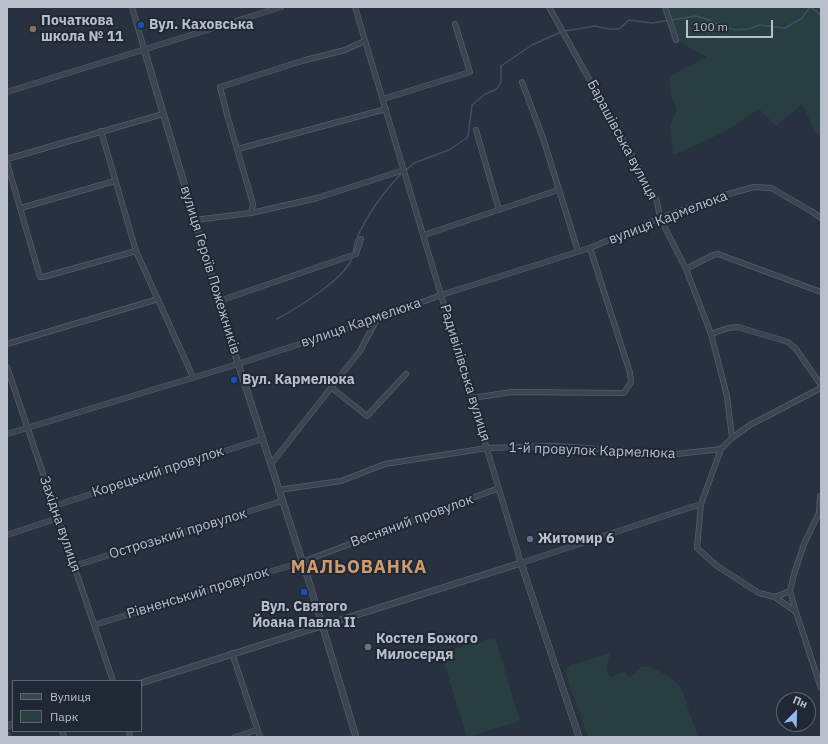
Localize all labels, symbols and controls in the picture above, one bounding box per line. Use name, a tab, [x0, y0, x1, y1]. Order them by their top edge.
scale bar	[688, 12, 775, 38]
place label: Початкова школа № 11	[41, 13, 123, 46]
place label: Вул. Каховська	[149, 17, 254, 33]
text: 100 m	[693, 19, 728, 34]
marker: Вул. Каховська	[136, 20, 146, 30]
marker: Початкова школа № 11	[28, 24, 38, 34]
street label: Барашівська вулиця	[583, 77, 661, 203]
street label: вулиця Героїв Пожежників	[176, 184, 244, 356]
street label: вулиця Кармелюка	[606, 188, 730, 248]
street label: вулиця Кармелюка	[299, 295, 423, 351]
street label: Радивілівська вулиця	[436, 302, 494, 444]
place label: Вул. Кармелюка	[242, 372, 355, 388]
marker: Вул. Кармелюка	[229, 375, 239, 385]
street label: 1-й провулок Кармелюка	[508, 440, 676, 462]
street label: Корецький провулок	[90, 443, 226, 501]
street label: Західна вулиця	[36, 474, 84, 574]
street label: Весняний провулок	[348, 491, 476, 551]
street label: Острозький провулок	[107, 505, 249, 563]
place label: Житомир 6	[538, 531, 614, 547]
marker: Житомир 6	[525, 534, 535, 544]
district label: МАЛЬОВАНКА	[291, 557, 427, 579]
street label: Рівненський провулок	[125, 563, 271, 623]
marker: Вул. Святого Йоана Павла ІІ	[299, 587, 309, 597]
place label: Вул. Святого Йоана Павла ІІ	[252, 599, 356, 632]
place label: Костел Божого Милосердя	[376, 631, 478, 664]
marker: Костел Божого Милосердя	[363, 642, 373, 652]
legend	[12, 680, 142, 732]
text: Вулиця	[50, 689, 91, 704]
north arrow	[776, 692, 816, 732]
text: Пн	[791, 693, 810, 711]
text: Парк	[50, 709, 78, 724]

